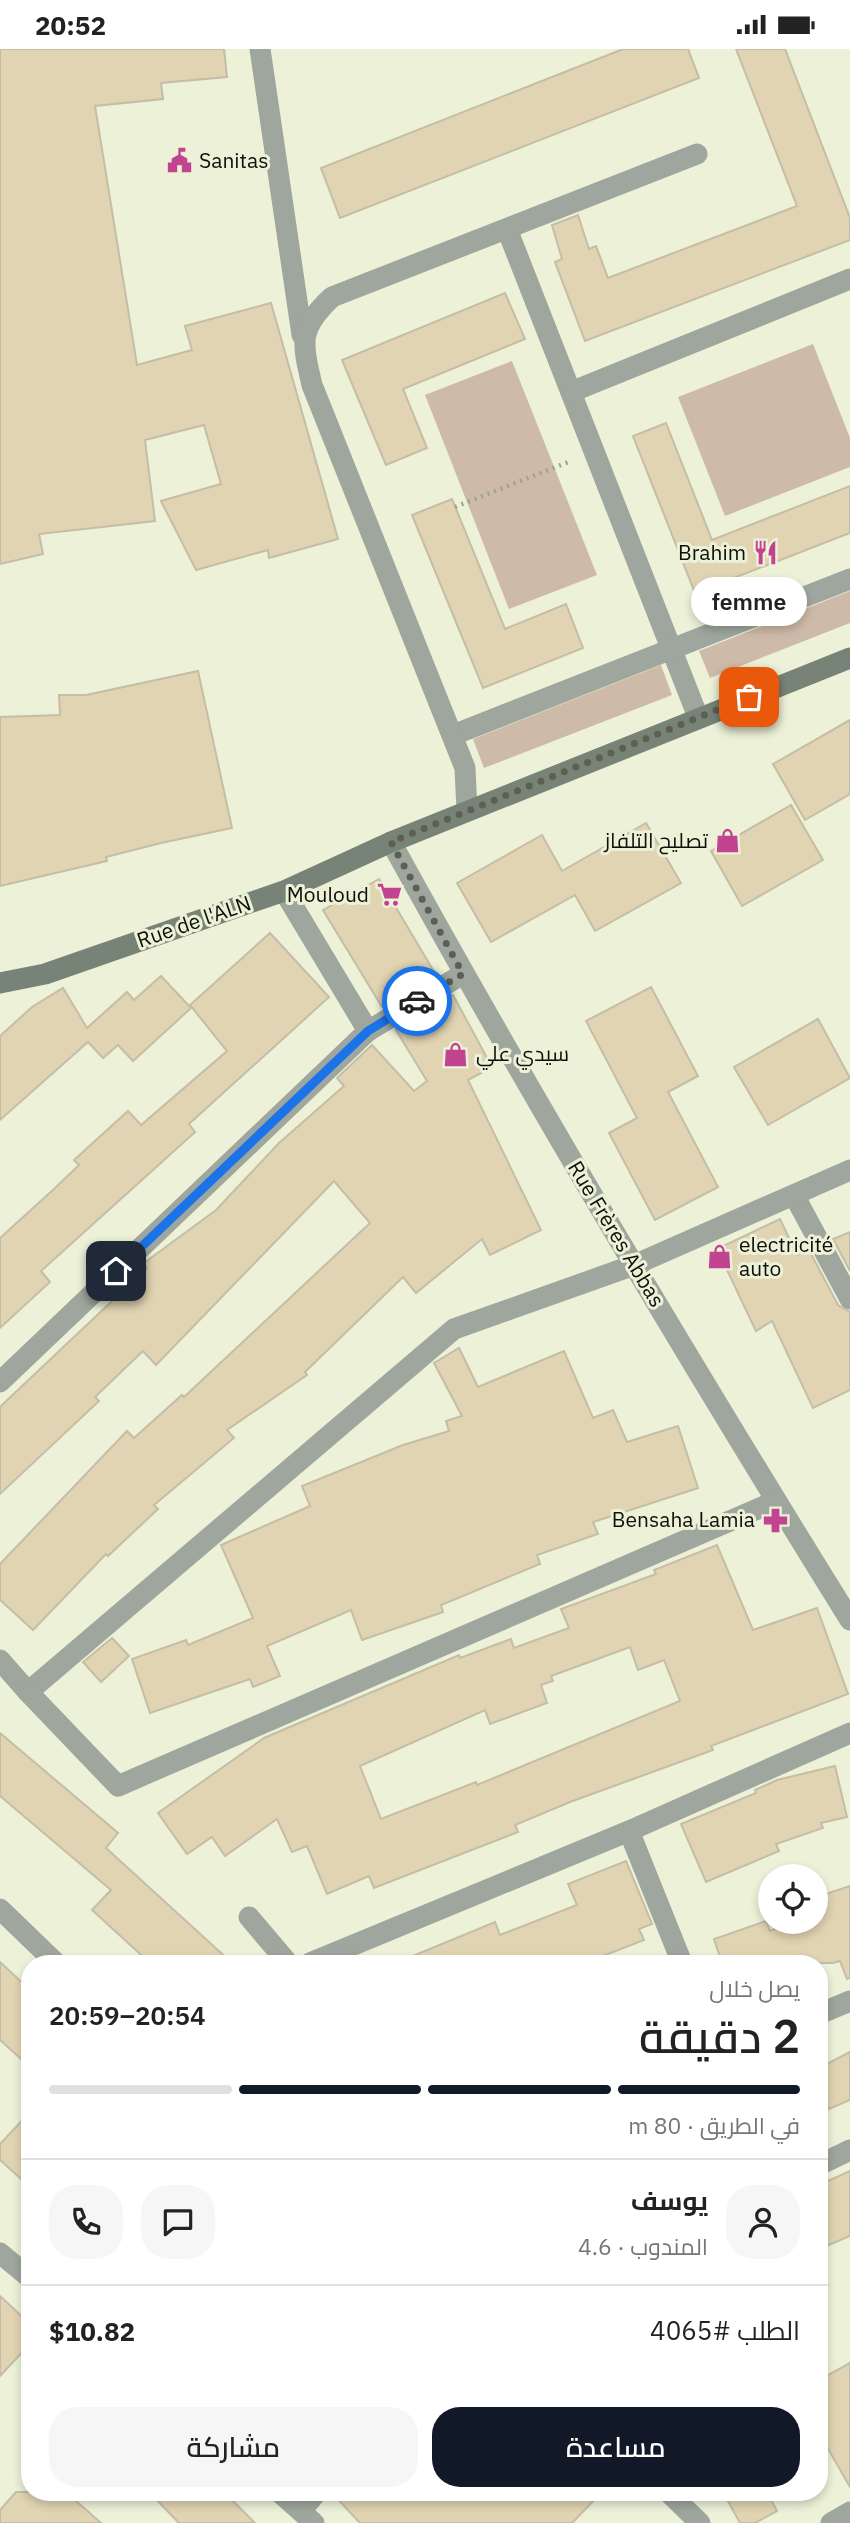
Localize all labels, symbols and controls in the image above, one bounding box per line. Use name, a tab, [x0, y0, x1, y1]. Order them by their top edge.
text: 20:52	[35, 8, 106, 42]
place label: Sanitas	[199, 146, 268, 174]
public building icon: Sanitas	[165, 147, 193, 175]
place label: Brahim	[678, 538, 746, 566]
restaurant icon: Brahim	[752, 539, 780, 567]
callout: femme	[691, 578, 807, 627]
text: femme	[712, 586, 786, 616]
pin	[719, 667, 779, 727]
icon: bag	[730, 678, 768, 716]
place label: تصليح التلفاز	[604, 826, 708, 855]
shop icon: تصليح التلفاز	[714, 827, 742, 855]
place label: Mouloud	[287, 880, 369, 908]
supermarket icon: Mouloud	[375, 881, 403, 909]
street label: Rue de l'ALN	[133, 888, 255, 954]
courier	[382, 966, 452, 1036]
icon: car	[398, 982, 436, 1020]
place label: سيدي علي	[476, 1039, 569, 1070]
shop icon: سيدي علي	[442, 1040, 470, 1068]
street label: Rue Frères Abbas	[562, 1155, 672, 1312]
place label: electricité auto	[739, 1230, 833, 1282]
pin	[86, 1241, 146, 1301]
shop icon: electricité auto	[705, 1243, 733, 1271]
icon: home	[97, 1252, 135, 1290]
place label: Bensaha Lamia	[612, 1505, 755, 1533]
pharmacy icon: Bensaha Lamia	[761, 1506, 789, 1534]
map controls	[758, 1864, 828, 1934]
button: locate	[758, 1864, 828, 1934]
text: يصل خلال	[709, 1973, 800, 2003]
text: 20:54–20:59	[49, 1998, 206, 2032]
text: 2 دقيقة	[639, 2006, 800, 2066]
text: في الطريق · 80 m	[628, 2110, 800, 2140]
text: يوسف	[631, 2183, 708, 2217]
button: phone	[49, 2185, 123, 2259]
button: chat	[141, 2185, 215, 2259]
button: person	[726, 2185, 800, 2259]
text: المندوب · 4.6	[578, 2231, 708, 2261]
text: الطلب #4065	[650, 2313, 800, 2347]
text: $10.82	[49, 2314, 135, 2348]
button: مشاركة	[49, 2407, 418, 2487]
button: مساعدة	[432, 2407, 800, 2487]

